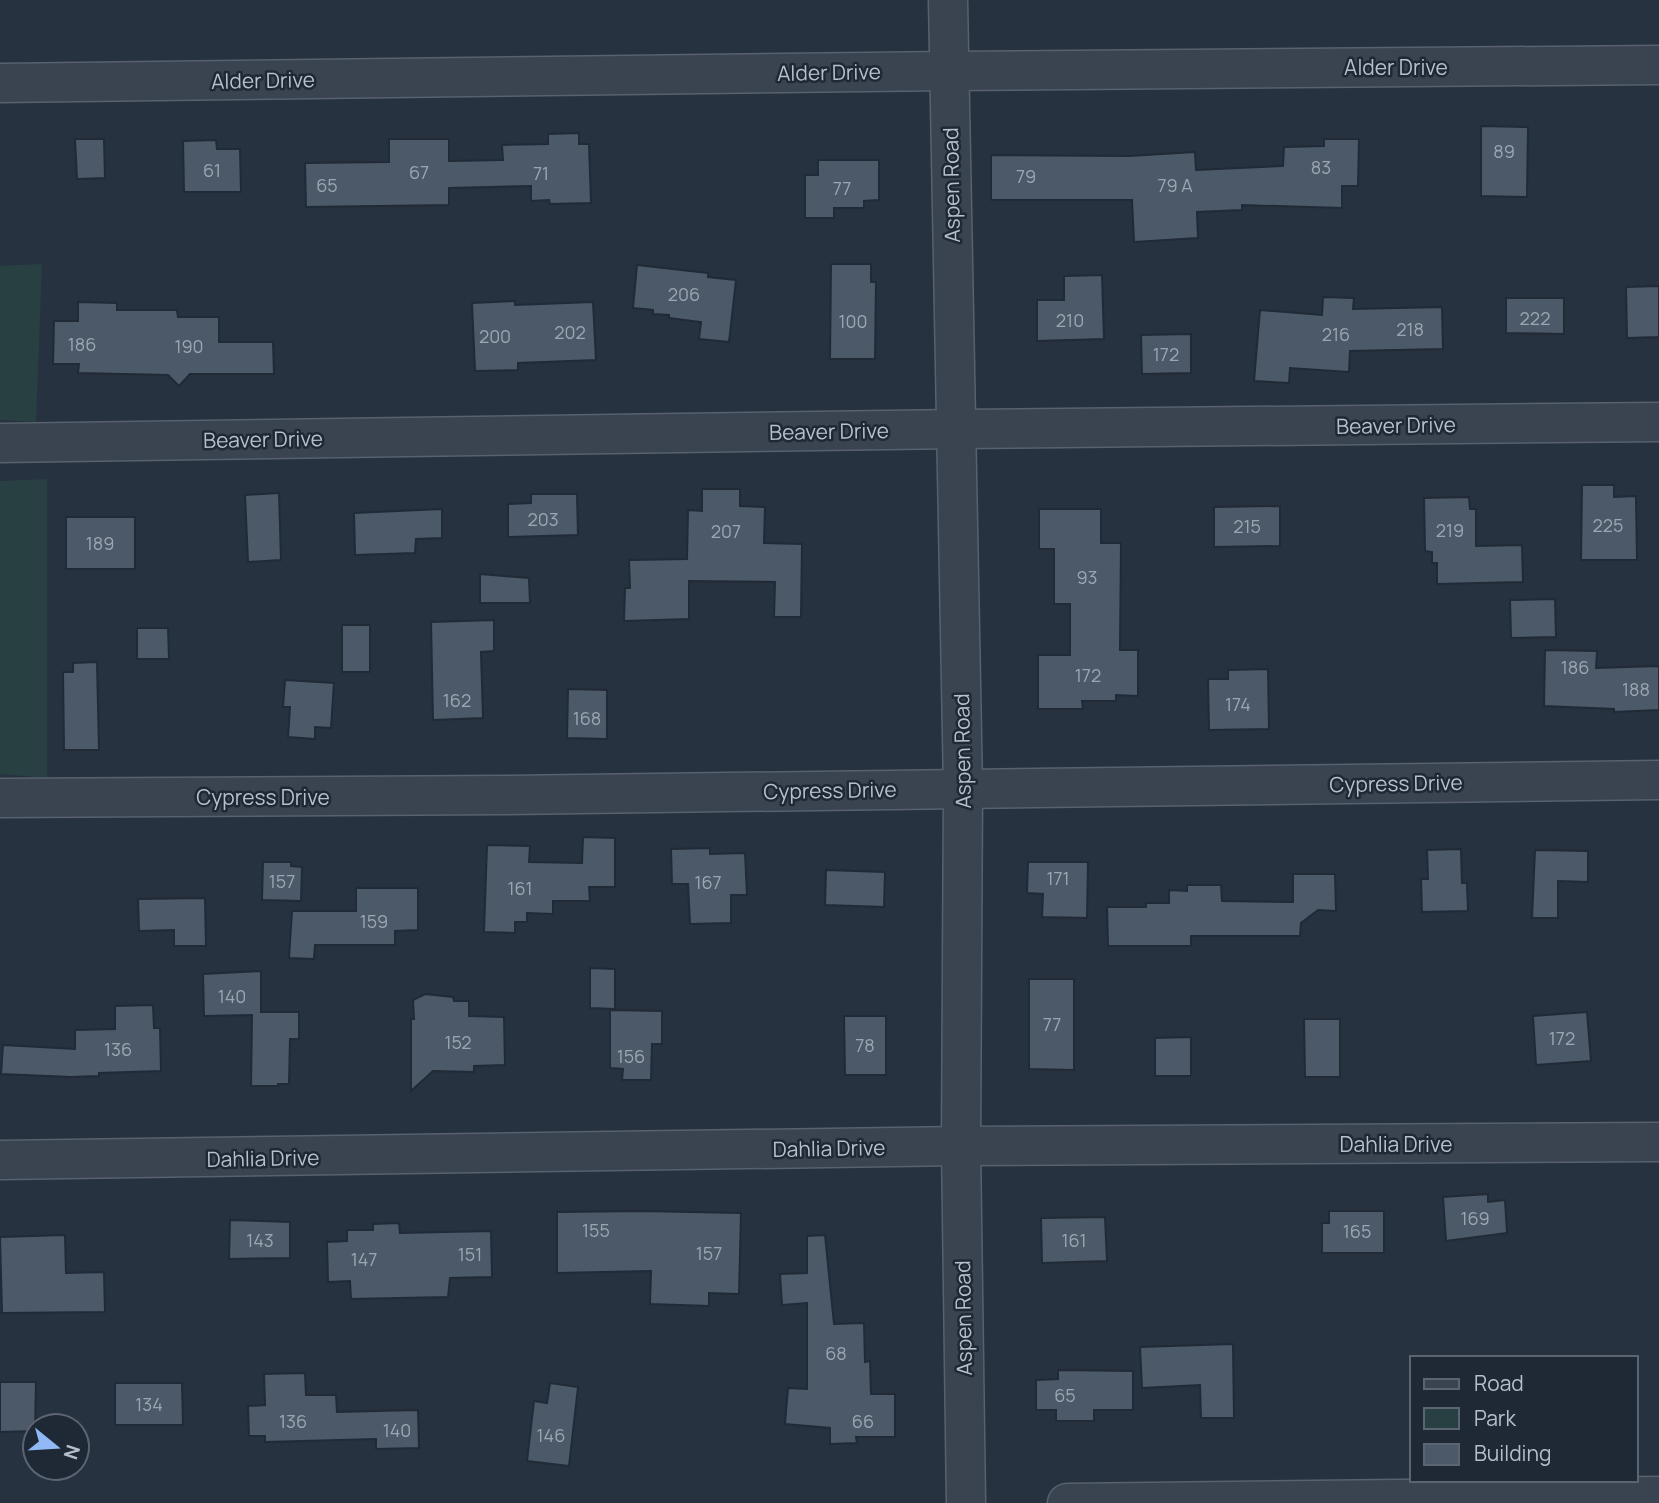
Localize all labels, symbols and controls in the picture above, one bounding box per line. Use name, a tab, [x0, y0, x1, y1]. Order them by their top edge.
street label: Alder Drive	[1344, 53, 1448, 81]
street label: Alder Drive	[777, 57, 881, 87]
street label: Alder Drive	[211, 65, 315, 95]
street label: Aspen Road	[936, 127, 966, 243]
house number: 89	[1493, 139, 1515, 163]
house number: 83	[1311, 155, 1331, 179]
house number: 61	[203, 158, 221, 182]
house number: 67	[409, 160, 429, 184]
house number: 71	[533, 161, 549, 185]
house number: 79	[1016, 164, 1036, 188]
house number: 65	[316, 173, 338, 197]
house number: 79 A	[1157, 173, 1193, 197]
house number: 77	[833, 176, 851, 200]
house number: 206	[668, 282, 700, 306]
house number: 222	[1520, 306, 1550, 330]
house number: 210	[1056, 308, 1084, 332]
house number: 100	[839, 309, 867, 333]
house number: 218	[1396, 317, 1424, 341]
house number: 202	[554, 320, 586, 344]
house number: 216	[1322, 322, 1350, 346]
house number: 200	[479, 324, 511, 348]
house number: 186	[68, 332, 96, 356]
house number: 190	[174, 334, 204, 358]
house number: 172	[1153, 342, 1179, 366]
street label: Beaver Drive	[1336, 410, 1456, 440]
street label: Beaver Drive	[769, 416, 889, 446]
street label: Beaver Drive	[203, 424, 323, 454]
house number: 203	[527, 507, 559, 531]
house number: 225	[1593, 513, 1623, 537]
house number: 215	[1233, 514, 1261, 538]
house number: 219	[1436, 518, 1464, 542]
house number: 207	[711, 519, 741, 543]
house number: 189	[86, 531, 114, 555]
house number: 93	[1076, 565, 1098, 589]
house number: 186	[1561, 655, 1589, 679]
house number: 172	[1075, 663, 1101, 687]
house number: 188	[1622, 677, 1650, 701]
house number: 162	[443, 688, 471, 712]
house number: 174	[1225, 692, 1251, 716]
street label: Aspen Road	[947, 693, 977, 809]
house number: 168	[573, 706, 601, 730]
street label: Cypress Drive	[1329, 768, 1463, 798]
street label: Cypress Drive	[763, 775, 897, 805]
street label: Cypress Drive	[196, 783, 330, 811]
house number: 171	[1046, 866, 1070, 890]
house number: 157	[269, 869, 295, 893]
house number: 167	[694, 870, 722, 894]
house number: 161	[508, 876, 532, 900]
house number: 159	[360, 909, 388, 933]
house number: 140	[218, 984, 246, 1008]
house number: 77	[1043, 1012, 1061, 1036]
house number: 172	[1549, 1026, 1575, 1050]
house number: 152	[444, 1030, 472, 1054]
house number: 78	[855, 1033, 875, 1057]
house number: 136	[104, 1037, 132, 1061]
house number: 156	[617, 1044, 645, 1068]
street label: Dahlia Drive	[1339, 1130, 1453, 1158]
street label: Dahlia Drive	[772, 1133, 886, 1163]
street label: Dahlia Drive	[206, 1143, 320, 1173]
house number: 169	[1460, 1206, 1490, 1230]
house number: 155	[582, 1218, 610, 1242]
house number: 165	[1343, 1219, 1371, 1243]
house number: 143	[246, 1228, 274, 1252]
house number: 161	[1062, 1228, 1086, 1252]
house number: 157	[696, 1241, 722, 1265]
house number: 151	[458, 1242, 482, 1266]
house number: 147	[351, 1247, 377, 1271]
street label: Aspen Road	[948, 1260, 978, 1376]
house number: 68	[825, 1341, 847, 1365]
legend	[1410, 1356, 1638, 1482]
text: Road	[1474, 1369, 1524, 1397]
house number: 65	[1054, 1383, 1076, 1407]
house number: 134	[135, 1392, 163, 1416]
text: Park	[1474, 1404, 1516, 1432]
house number: 136	[279, 1409, 307, 1433]
house number: 66	[852, 1409, 874, 1433]
north arrow	[21, 1412, 91, 1482]
house number: 140	[383, 1418, 411, 1442]
house number: 146	[537, 1423, 565, 1447]
text: Building	[1474, 1439, 1551, 1467]
text: N	[58, 1442, 87, 1463]

